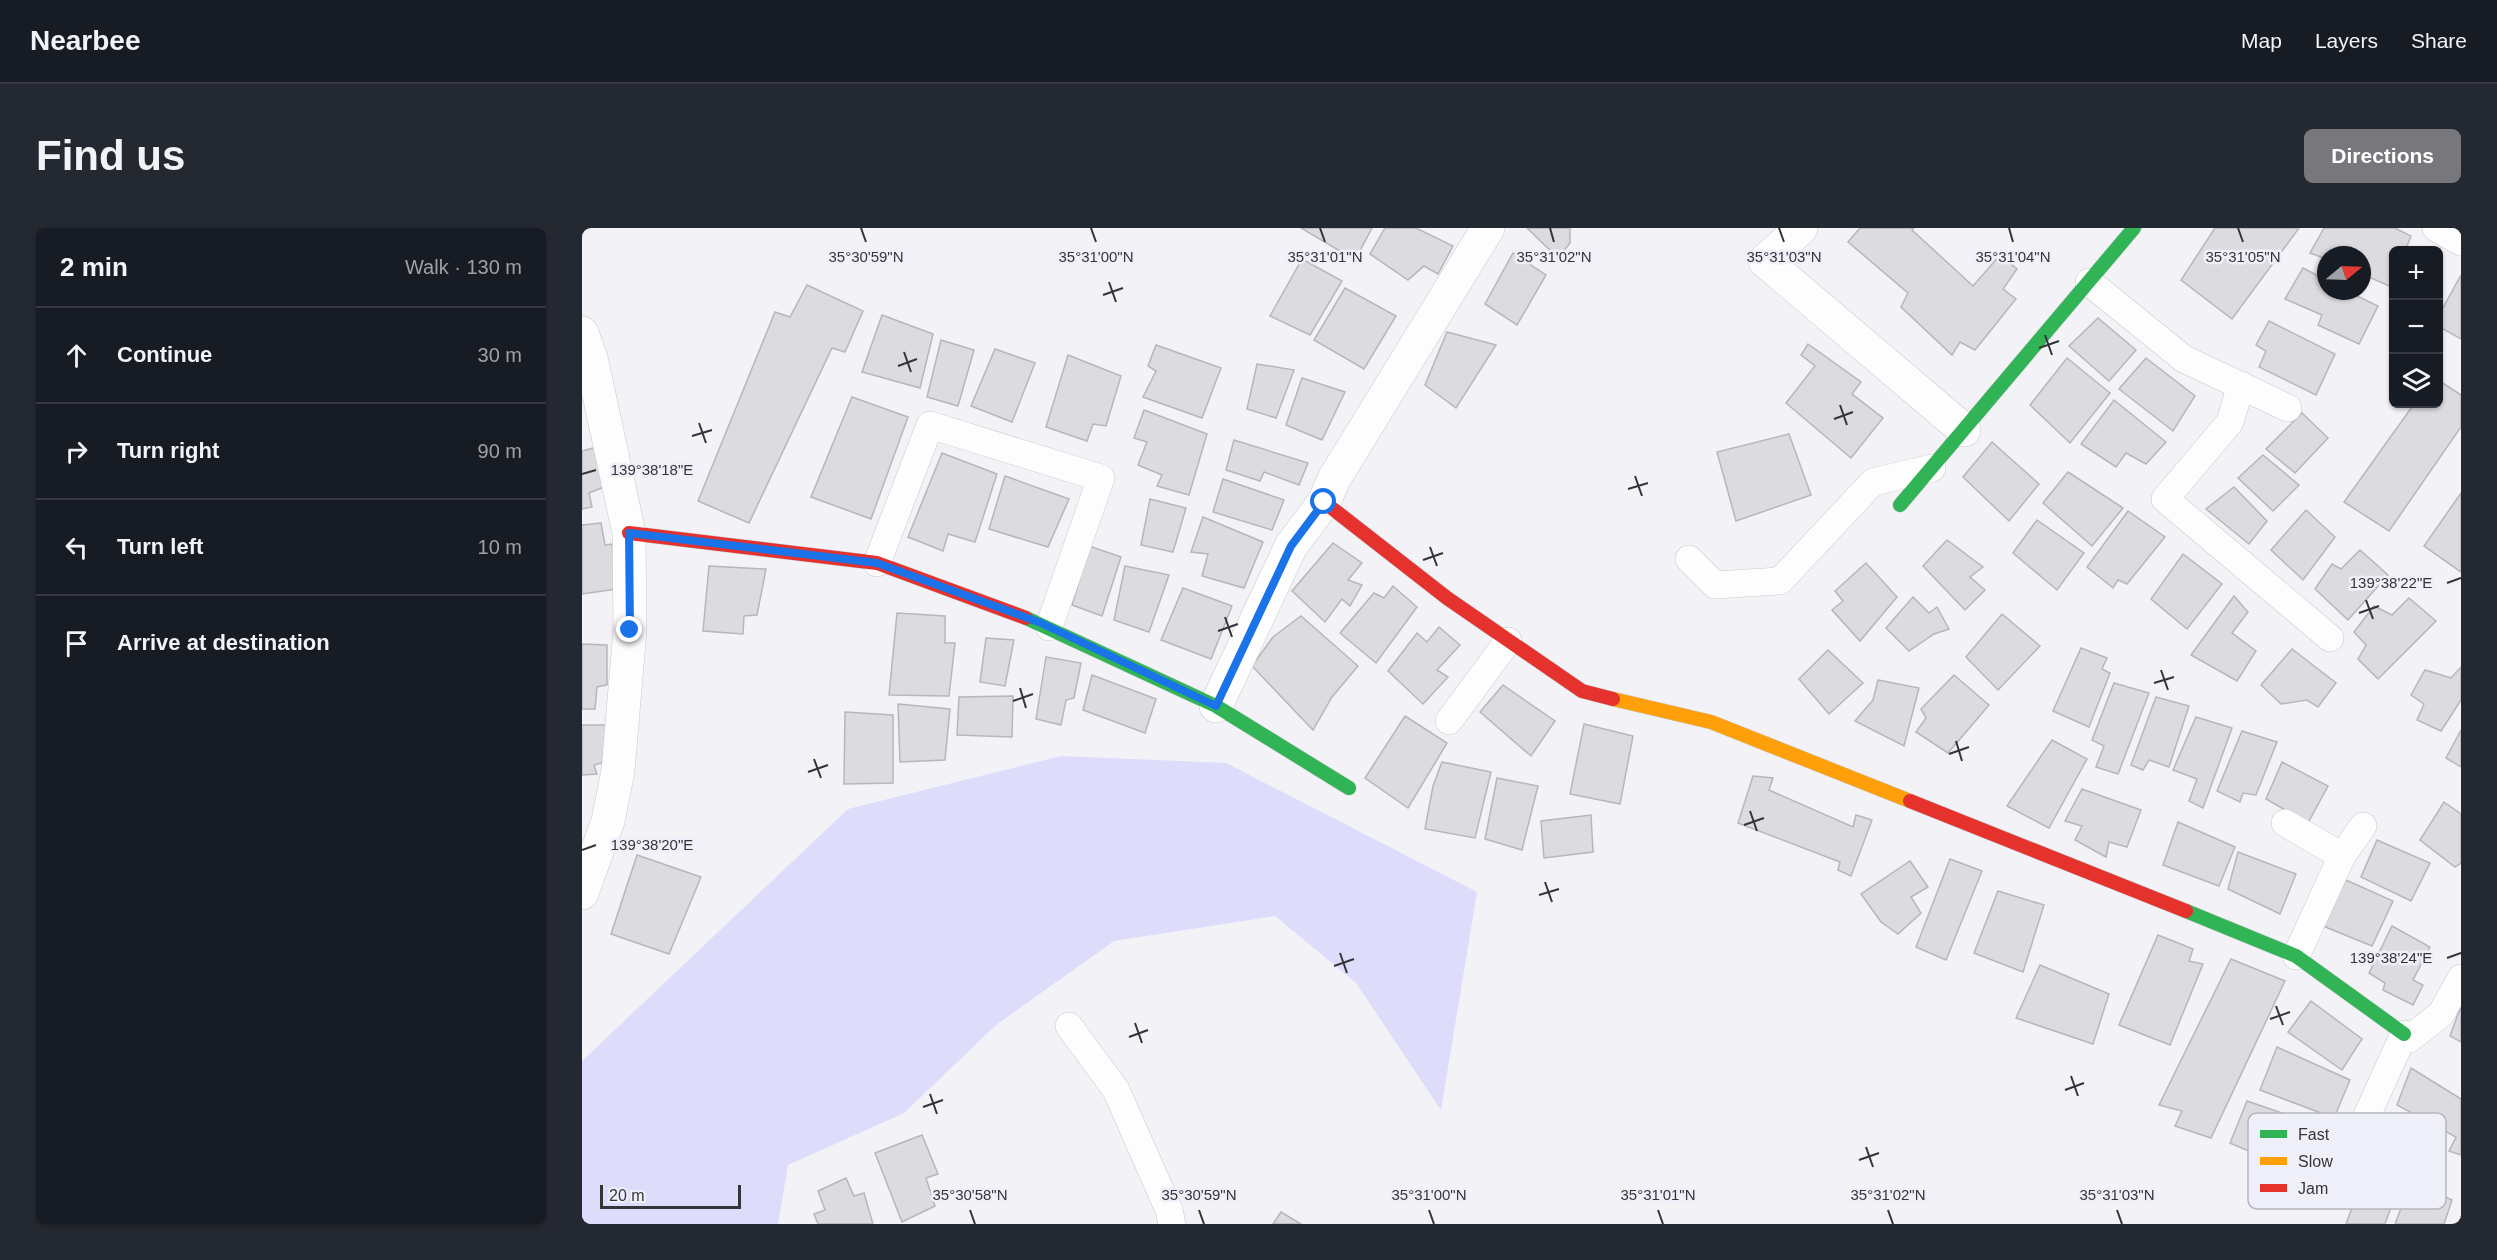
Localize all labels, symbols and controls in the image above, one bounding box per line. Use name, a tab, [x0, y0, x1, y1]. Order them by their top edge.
text: Nearbee	[30, 25, 141, 56]
text: Map	[2241, 29, 2282, 52]
text: Layers	[2315, 29, 2378, 52]
text: Share	[2411, 29, 2467, 52]
button: Directions	[2304, 129, 2461, 183]
text: Find us	[36, 132, 185, 179]
north arrow	[2317, 246, 2371, 300]
map controls	[2389, 246, 2443, 408]
button: +	[2389, 246, 2443, 300]
text: 35°30'59"N	[828, 248, 904, 265]
text: 35°31'00"N	[1058, 248, 1134, 265]
text: 35°31'01"N	[1287, 248, 1363, 265]
text: 35°31'02"N	[1516, 248, 1592, 265]
text: 35°31'03"N	[1746, 248, 1822, 265]
text: 35°31'04"N	[1975, 248, 2051, 265]
text: 35°31'05"N	[2205, 248, 2281, 265]
text: 2 min	[60, 252, 128, 282]
text: Walk · 130 m	[405, 256, 522, 278]
button: −	[2389, 300, 2443, 354]
icon: ahead	[60, 339, 93, 372]
text: Continue	[117, 342, 212, 367]
text: 30 m	[478, 344, 522, 366]
button: layers	[2389, 354, 2443, 408]
icon: right	[60, 435, 93, 468]
text: Turn right	[117, 438, 219, 463]
text: 90 m	[478, 440, 522, 462]
text: 139°38'18"E	[611, 461, 693, 478]
route start	[1310, 488, 1336, 514]
icon: left	[60, 531, 93, 564]
text: Turn left	[117, 534, 203, 559]
text: 10 m	[478, 536, 522, 558]
text: 139°38'22"E	[2350, 574, 2432, 591]
route end	[616, 616, 642, 642]
icon: arrive	[60, 627, 93, 660]
text: Arrive at destination	[117, 630, 330, 655]
text: 139°38'20"E	[611, 836, 693, 853]
text: 139°38'24"E	[2350, 949, 2432, 966]
legend	[2248, 1113, 2446, 1209]
text: Fast	[2298, 1126, 2330, 1143]
text: Slow	[2298, 1153, 2333, 1170]
text: Jam	[2298, 1180, 2328, 1197]
scale bar	[600, 1182, 741, 1210]
text: 35°30'58"N	[932, 1186, 1008, 1203]
text: 35°30'59"N	[1161, 1186, 1237, 1203]
text: 35°31'00"N	[1391, 1186, 1467, 1203]
text: 35°31'01"N	[1620, 1186, 1696, 1203]
text: 35°31'02"N	[1850, 1186, 1926, 1203]
text: 35°31'03"N	[2079, 1186, 2155, 1203]
text: 20 m	[609, 1187, 645, 1204]

